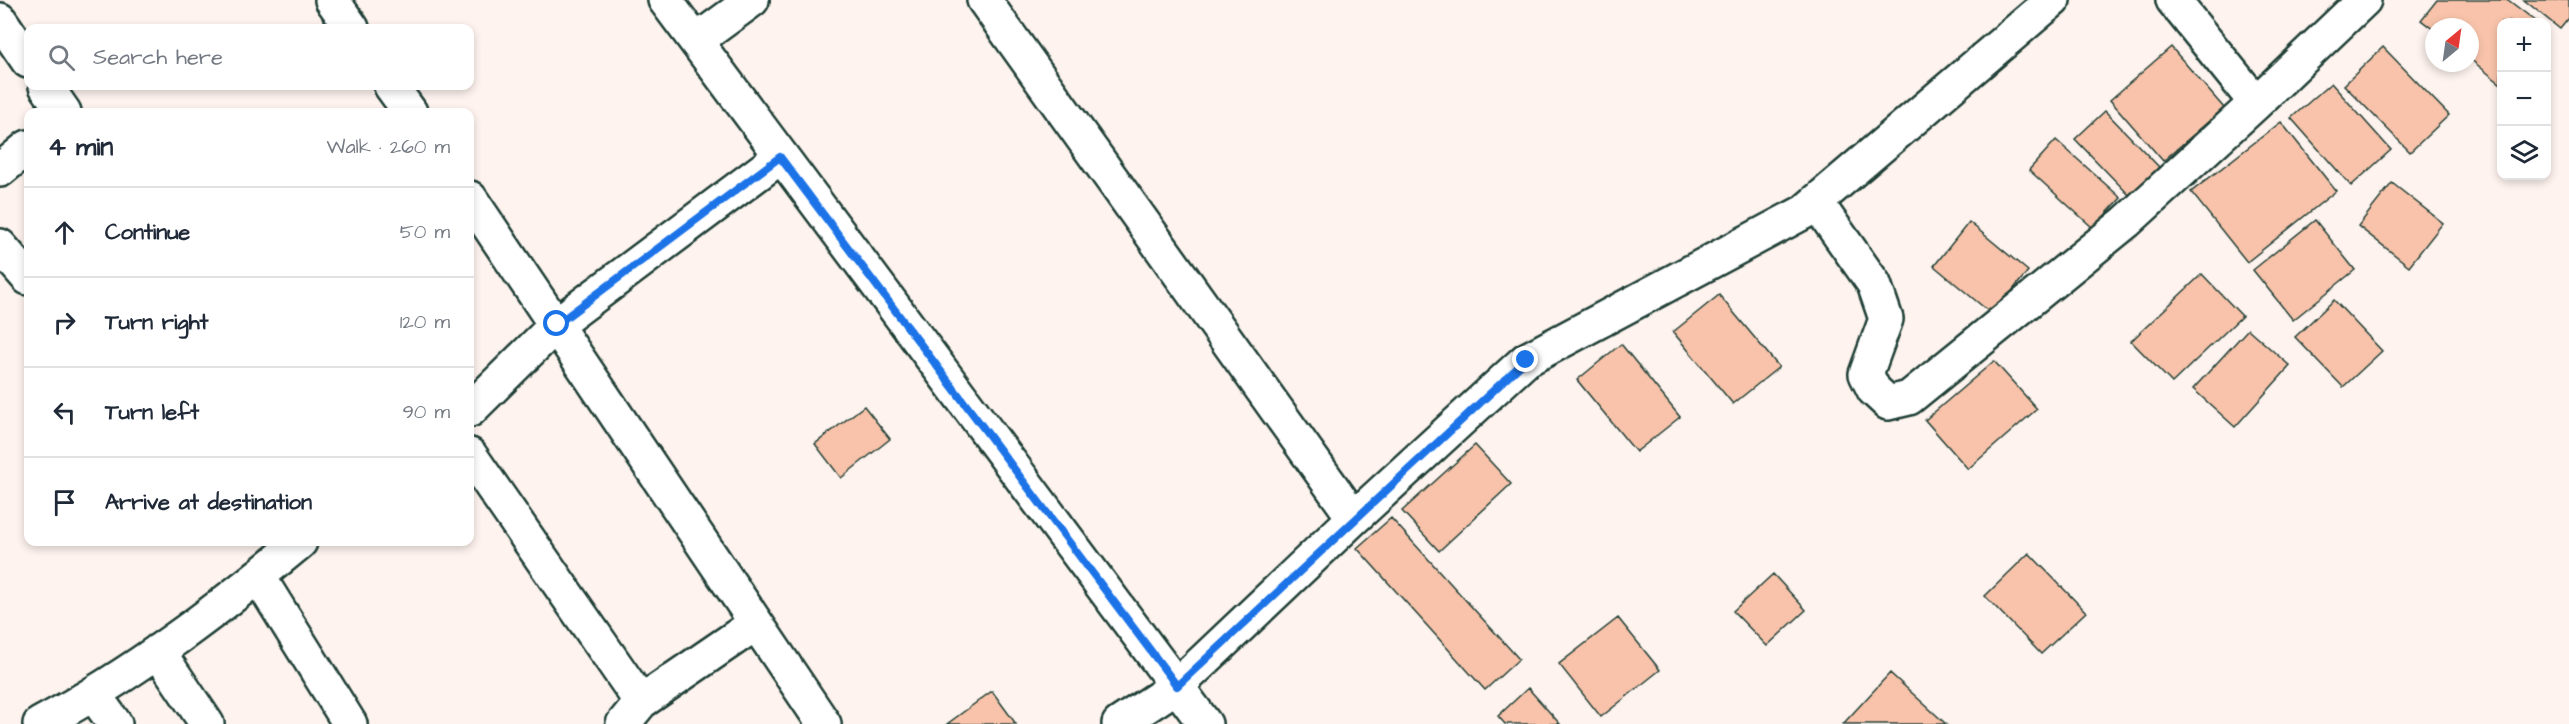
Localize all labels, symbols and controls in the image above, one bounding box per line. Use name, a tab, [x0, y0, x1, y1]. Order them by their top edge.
north arrow	[2425, 18, 2479, 72]
map controls	[2497, 18, 2551, 180]
button: +	[2497, 18, 2551, 72]
search box	[24, 24, 474, 90]
icon: search	[45, 41, 78, 74]
text: Search here	[93, 42, 223, 73]
button: −	[2497, 72, 2551, 126]
button: layers	[2497, 126, 2551, 180]
text: 4 min	[48, 129, 113, 165]
text: Walk · 260 m	[327, 133, 450, 161]
icon: ahead	[48, 216, 81, 249]
text: Continue	[105, 217, 190, 248]
text: 50 m	[400, 218, 450, 246]
icon: right	[48, 306, 81, 339]
text: Turn right	[105, 307, 208, 338]
text: 120 m	[400, 308, 450, 336]
route start	[543, 310, 569, 336]
route end	[1512, 346, 1538, 372]
icon: left	[48, 396, 81, 429]
text: Turn left	[105, 397, 199, 428]
text: 90 m	[402, 398, 450, 426]
icon: arrive	[48, 486, 81, 519]
text: Arrive at destination	[105, 487, 312, 518]

